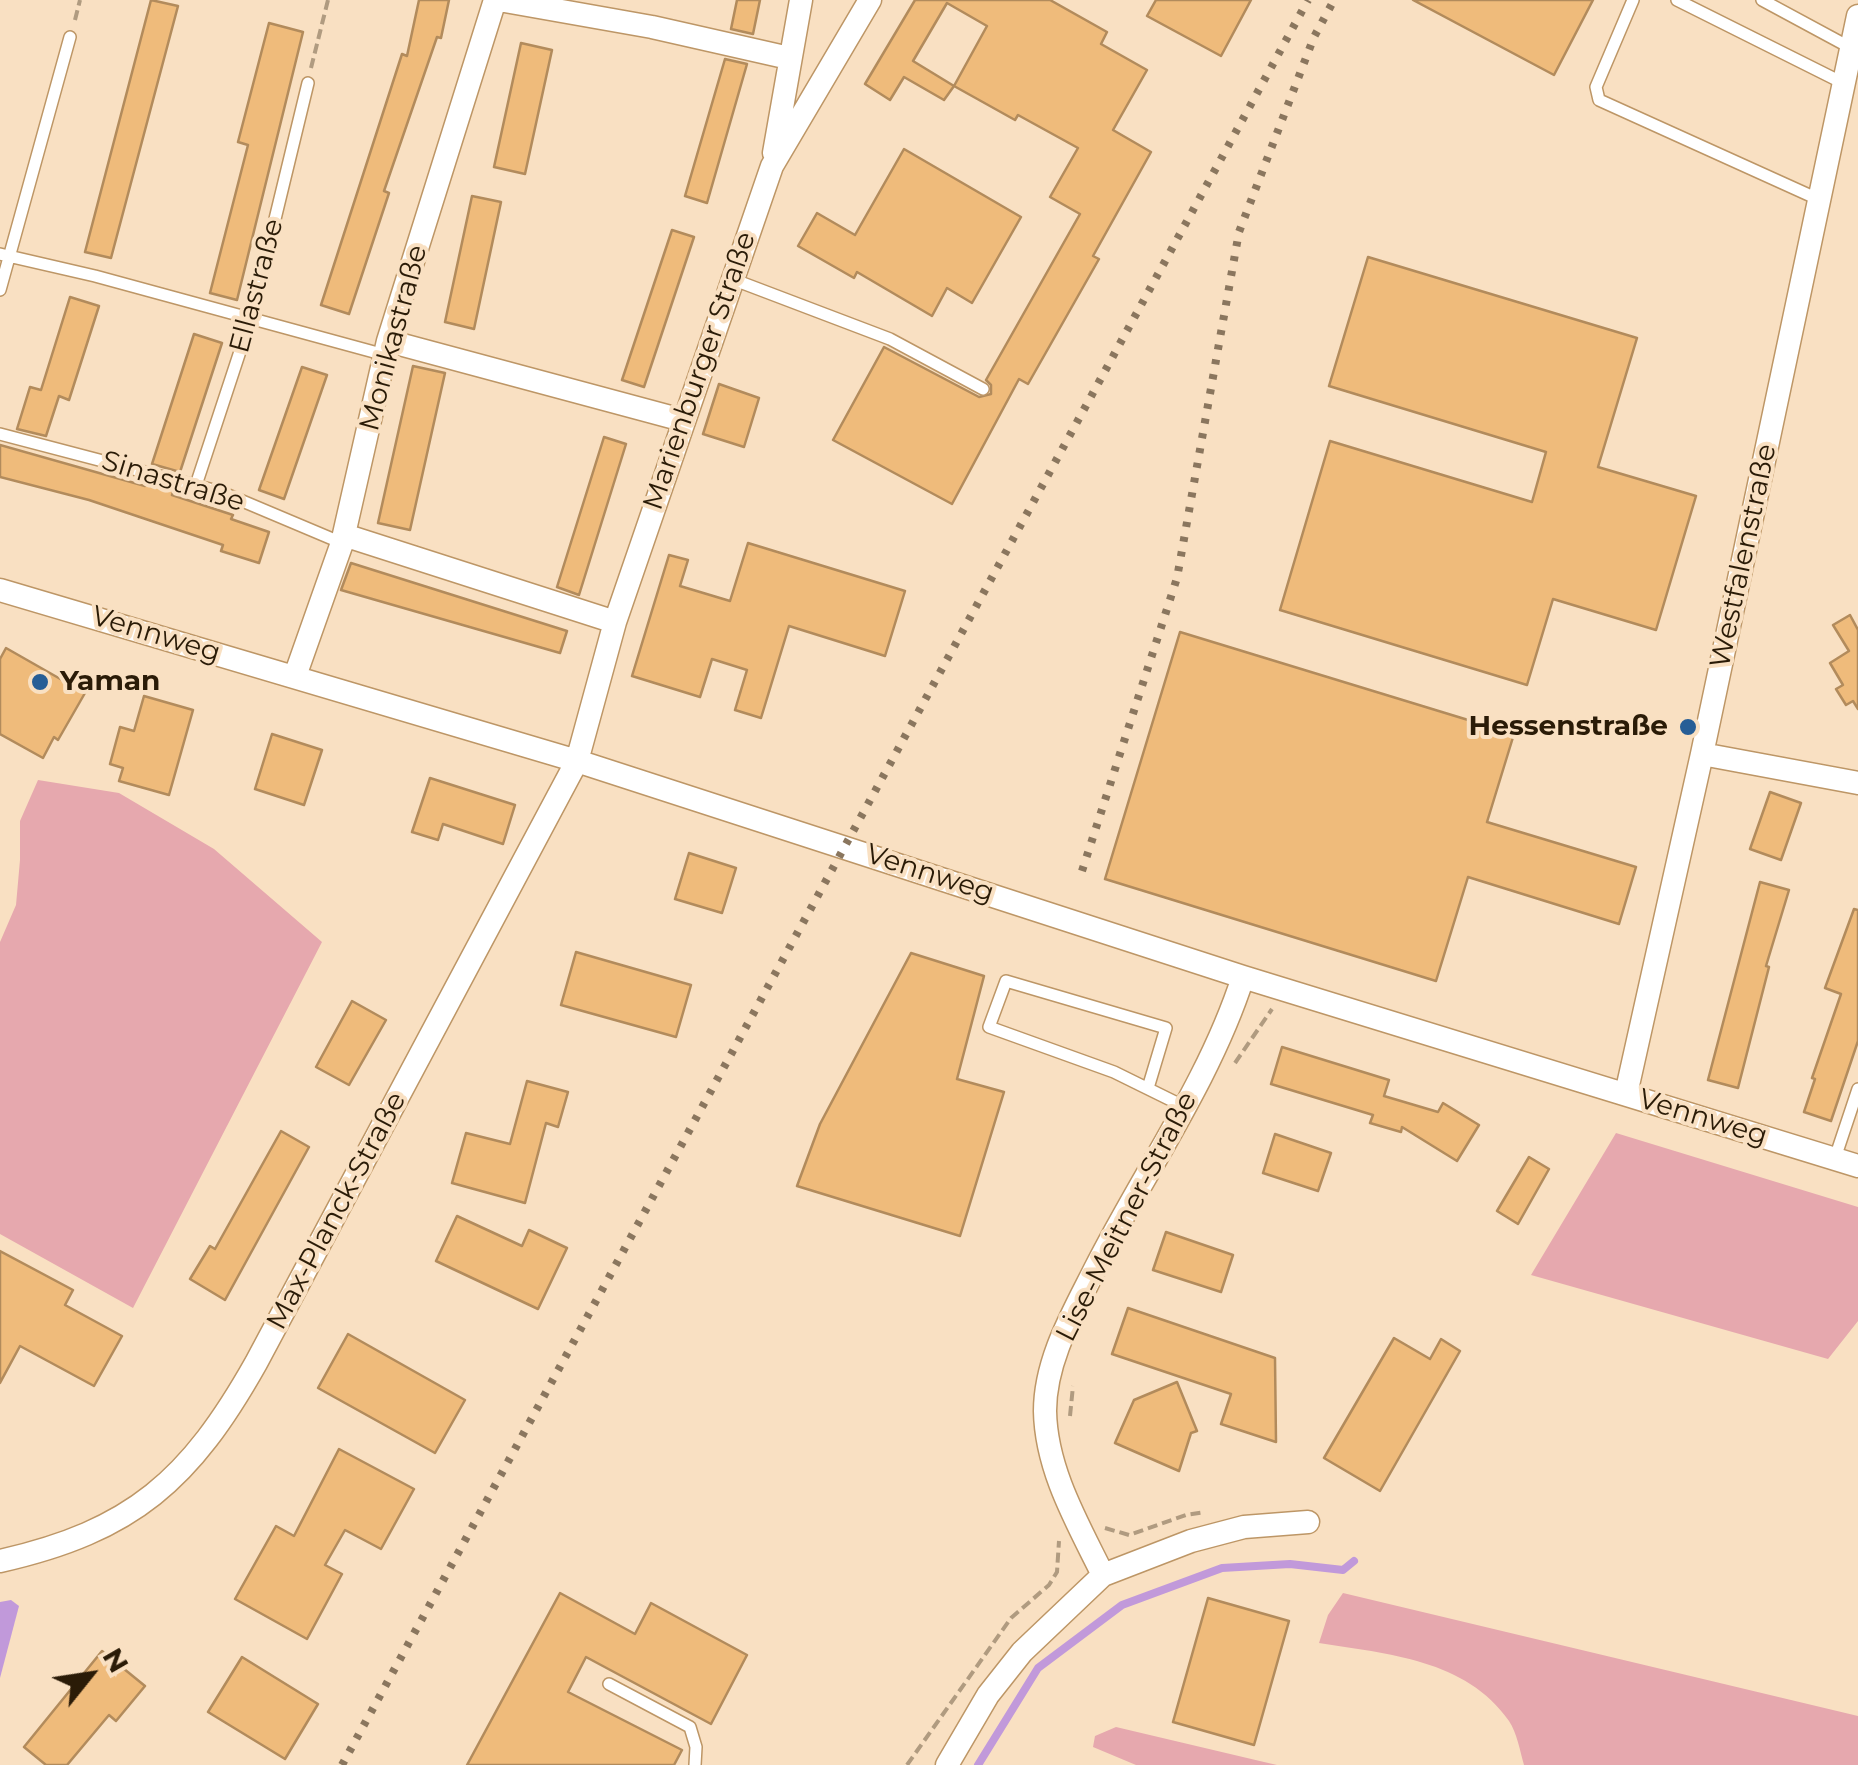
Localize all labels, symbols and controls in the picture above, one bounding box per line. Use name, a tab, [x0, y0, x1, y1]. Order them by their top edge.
street label: Ellastraße	[223, 215, 291, 357]
street label: Marienburger Straße	[637, 228, 763, 514]
street label: Monikastraße	[353, 241, 435, 435]
street label: Westfalenstraße	[1704, 441, 1784, 671]
street label: Sinastraße	[98, 444, 248, 520]
street label: Vennweg	[88, 600, 224, 670]
place label: Yaman	[60, 665, 160, 699]
marker: Yaman	[29, 671, 51, 693]
place label: Hessenstraße	[1469, 710, 1668, 744]
marker: Hessenstraße	[1677, 716, 1699, 738]
street label: Vennweg	[862, 838, 998, 910]
street label: Vennweg	[1635, 1083, 1771, 1153]
street label: Max-Planck-Straße	[260, 1087, 414, 1335]
street label: Lise-Meitner-Straße	[1049, 1087, 1205, 1347]
north arrow	[40, 1625, 140, 1725]
text: N	[96, 1642, 136, 1678]

